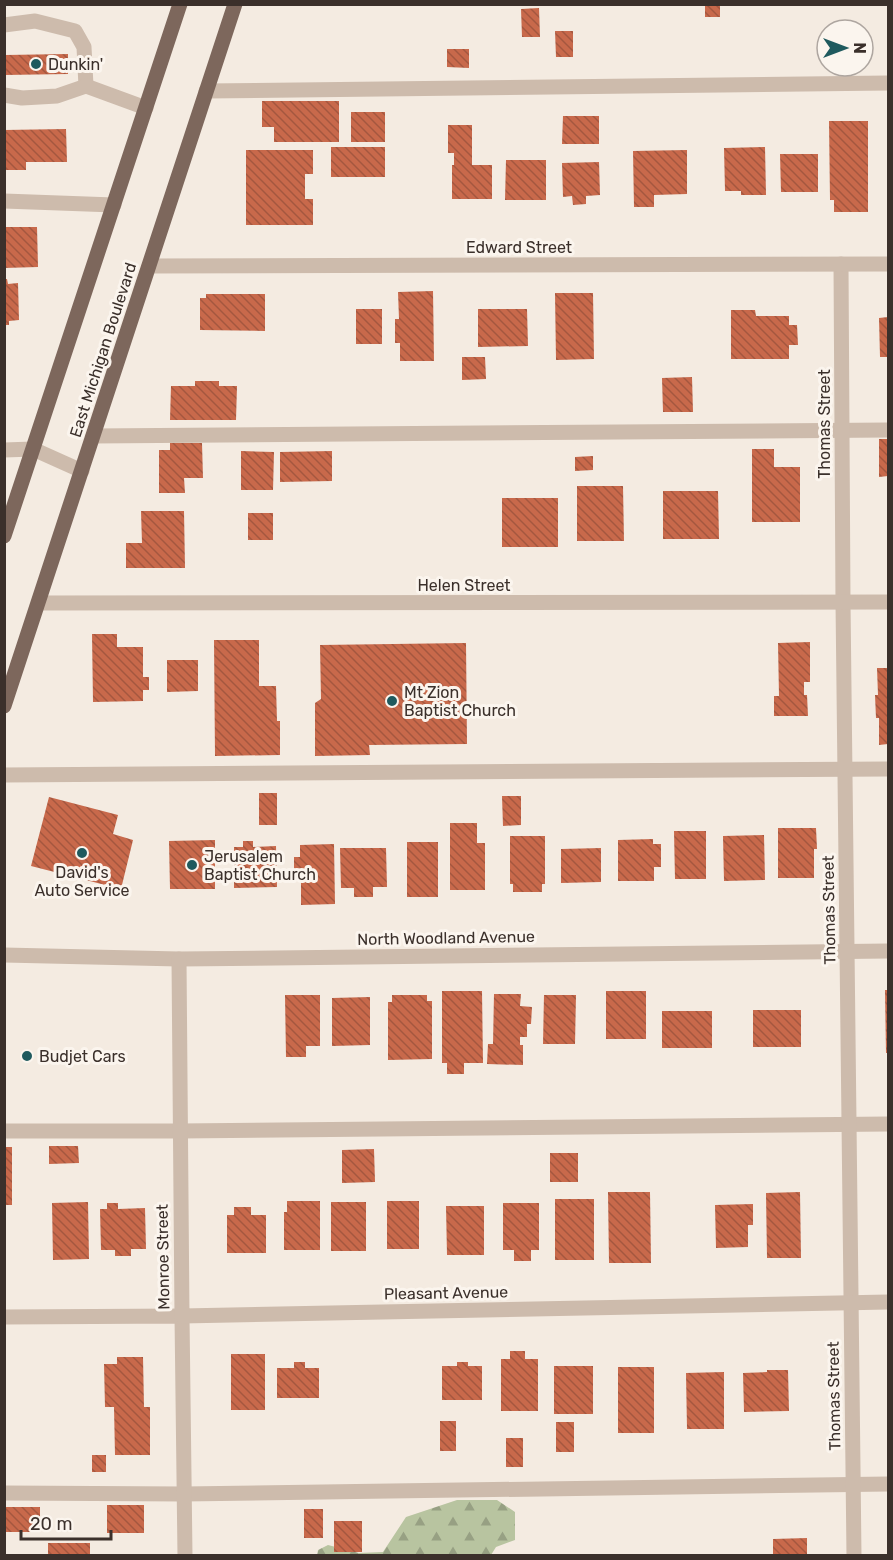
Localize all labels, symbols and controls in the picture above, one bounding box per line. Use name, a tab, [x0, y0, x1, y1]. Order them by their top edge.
north arrow	[815, 18, 875, 78]
text: N	[850, 42, 869, 54]
place label: Dunkin'	[48, 55, 103, 74]
marker: Dunkin'	[29, 57, 43, 71]
street label: Edward Street	[466, 238, 572, 257]
street label: East Michigan Boulevard	[66, 260, 140, 440]
street label: Thomas Street	[815, 369, 834, 479]
street label: Helen Street	[417, 576, 511, 595]
place label: Mt Zion Baptist Church	[404, 683, 516, 720]
marker: Mt Zion Baptist Church	[385, 694, 399, 708]
marker: David's Auto Service	[75, 846, 89, 860]
place label: Jerusalem Baptist Church	[204, 847, 316, 884]
street label: Thomas Street	[819, 855, 839, 965]
marker: Jerusalem Baptist Church	[185, 858, 199, 872]
place label: David's Auto Service	[34, 863, 130, 900]
street label: North Woodland Avenue	[357, 927, 535, 949]
place label: Budjet Cars	[39, 1047, 126, 1066]
marker: Budjet Cars	[20, 1049, 34, 1063]
street label: Monroe Street	[153, 1204, 173, 1310]
street label: Pleasant Avenue	[384, 1282, 508, 1304]
street label: Thomas Street	[824, 1341, 844, 1451]
scale bar	[21, 1503, 111, 1541]
text: 20 m	[30, 1513, 72, 1535]

